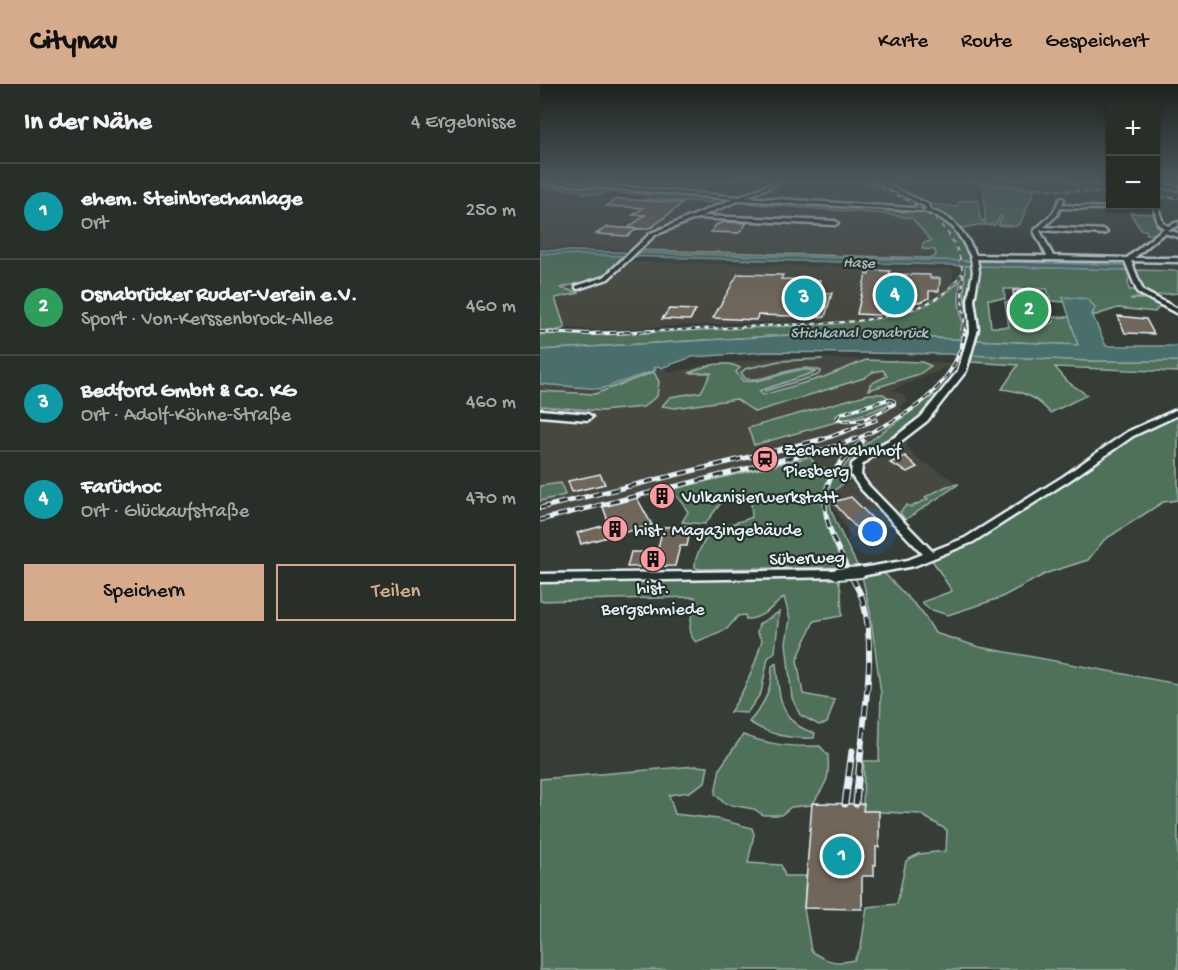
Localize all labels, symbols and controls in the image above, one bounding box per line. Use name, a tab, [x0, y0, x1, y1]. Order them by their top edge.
text: Citynav	[30, 26, 118, 59]
text: Karte	[878, 30, 928, 55]
text: Route	[961, 30, 1012, 55]
text: Gespeichert	[1045, 30, 1148, 55]
map controls	[1106, 102, 1160, 210]
button: +	[1106, 102, 1160, 156]
text: In der Nähe	[24, 108, 152, 139]
text: 4 Ergebnisse	[411, 112, 516, 135]
button: −	[1106, 156, 1160, 210]
text: ehem. Steinbrechanlage	[81, 187, 303, 213]
text: 1	[39, 200, 48, 223]
text: 250 m	[465, 200, 516, 223]
text: Ort	[81, 213, 108, 236]
water label: Hase	[842, 254, 876, 275]
pin: 4	[876, 272, 914, 318]
pin: 3	[784, 276, 824, 320]
text: Osnabrücker Ruder-Verein e.V.	[81, 283, 358, 309]
pin: 2	[1010, 288, 1048, 332]
text: 2	[39, 296, 48, 319]
text: 460 m	[466, 296, 516, 319]
text: Sport · Von-Kerssenbrock-Allee	[81, 309, 333, 332]
water label: Stichkanal Osnabrück	[790, 325, 930, 344]
text: Bedford GmbH & Co. KG	[81, 379, 296, 405]
text: 3	[38, 392, 49, 415]
text: 460 m	[466, 392, 516, 415]
text: Ort · Adolf-Köhne-Straße	[81, 405, 291, 428]
place label: Zechenbahnhof Piesberg	[783, 441, 902, 483]
station icon: Zechenbahnhof Piesberg	[750, 444, 780, 474]
text: Farüchoc	[81, 475, 161, 501]
building icon: Vulkanisierwerkstatt	[647, 481, 677, 511]
text: 4	[39, 488, 48, 511]
text: 470 m	[466, 488, 516, 511]
place label: Vulkanisierwerkstatt	[681, 488, 839, 509]
text: Ort · Glückaufstraße	[81, 501, 249, 524]
building icon: hist. Magazingebäude	[600, 514, 630, 544]
your location	[858, 517, 887, 546]
place label: hist. Magazingebäude	[634, 521, 803, 542]
building icon: hist. Bergschmiede	[638, 544, 668, 574]
street label: Süberweg	[769, 548, 845, 571]
button: Speichern	[24, 564, 264, 621]
button: Teilen	[276, 564, 516, 621]
place label: hist. Bergschmiede	[600, 579, 705, 621]
pin: 1	[822, 834, 862, 878]

